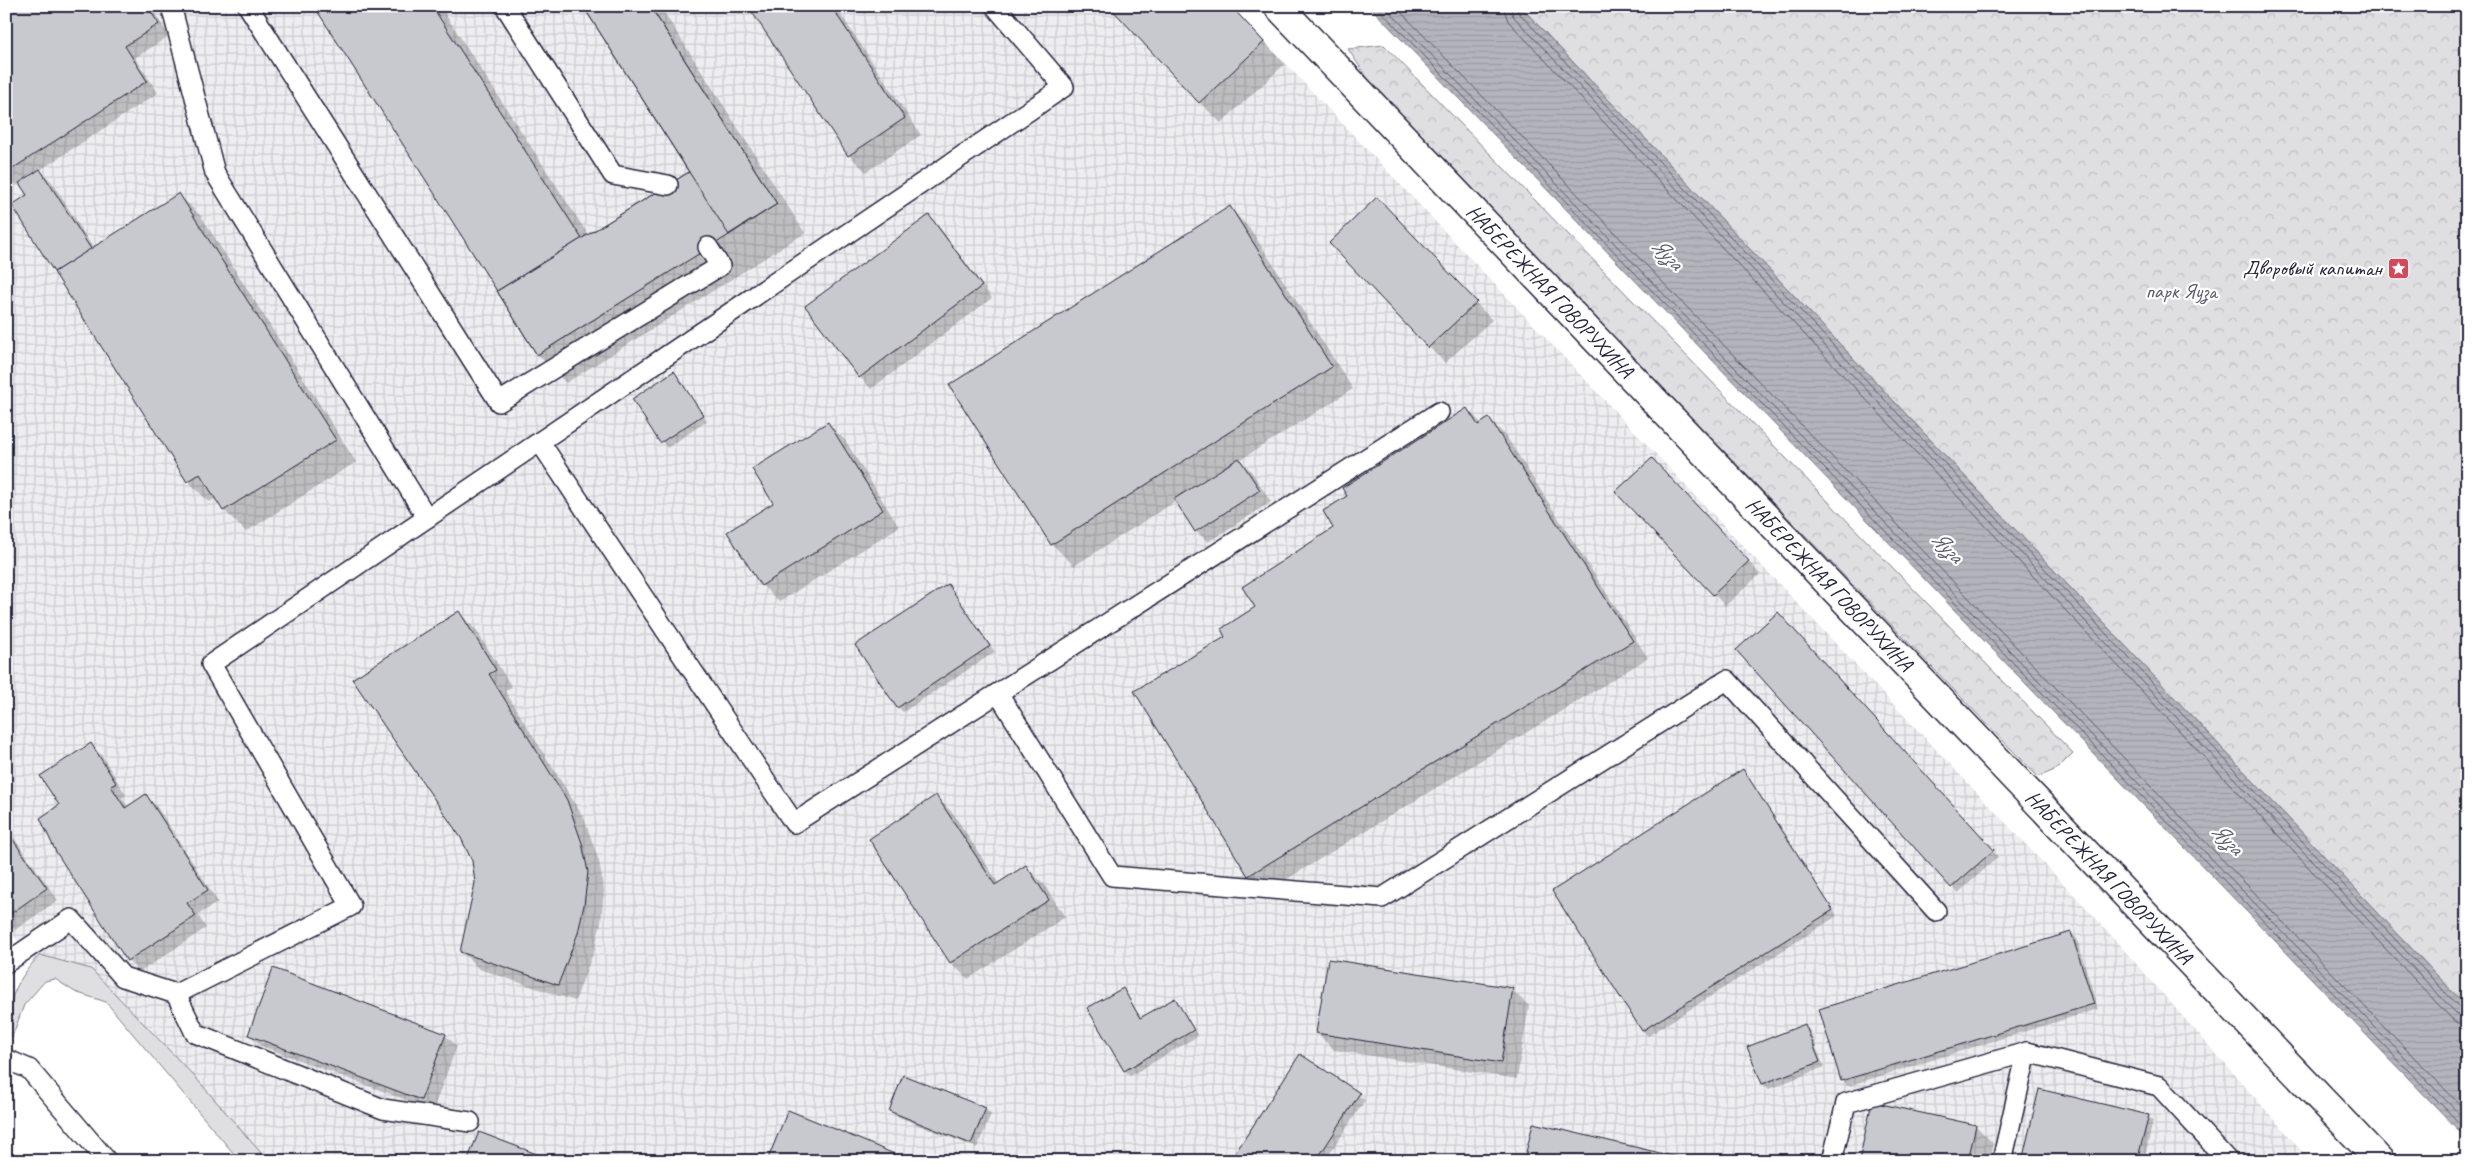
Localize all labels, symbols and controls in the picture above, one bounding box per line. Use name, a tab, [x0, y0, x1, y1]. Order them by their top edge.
street label: НАБЕРЕЖНАЯ ГОВОРУХИНА	[1461, 199, 1640, 384]
water label: Яуза	[1645, 232, 1691, 277]
place label: Дворовый капитан	[2243, 255, 2383, 281]
place icon: Дворовый капитан	[2386, 256, 2410, 280]
park label: парк Яуза	[2145, 278, 2219, 305]
street label: НАБЕРЕЖНАЯ ГОВОРУХИНА	[1741, 492, 1919, 677]
water label: Яуза	[1925, 525, 1971, 570]
street label: НАБЕРЕЖНАЯ ГОВОРУХИНА	[2020, 785, 2199, 970]
water label: Яуза	[2205, 817, 2251, 862]

